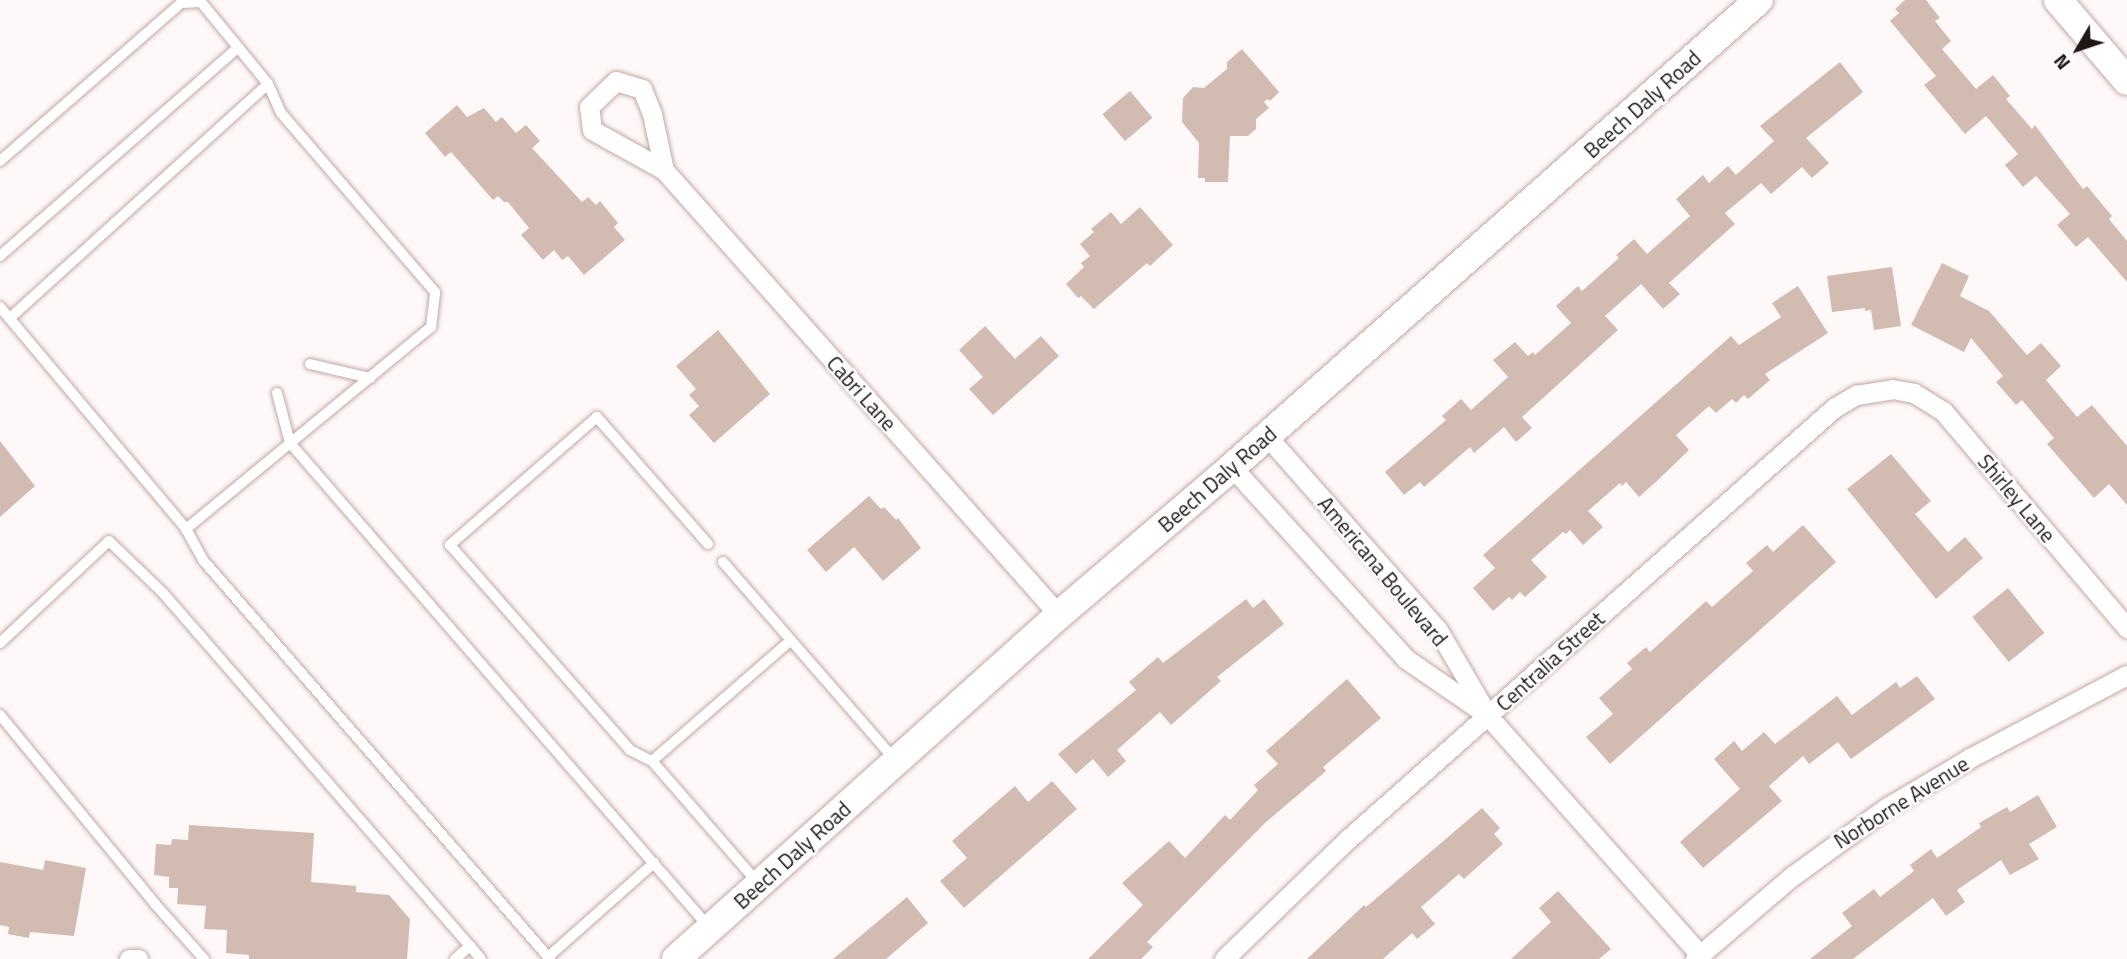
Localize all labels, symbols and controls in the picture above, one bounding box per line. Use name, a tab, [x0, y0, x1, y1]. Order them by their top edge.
north arrow	[2043, 14, 2113, 84]
street label: Beech Daly Road	[1578, 45, 1706, 163]
text: N	[2046, 48, 2077, 77]
street label: Cabri Lane	[822, 350, 902, 436]
street label: Beech Daly Road	[1153, 421, 1281, 537]
street label: Shirley Lane	[1973, 449, 2061, 547]
street label: Americana Boulevard	[1313, 491, 1453, 651]
street label: Centralia Street	[1491, 606, 1609, 716]
street label: Norborne Avenue	[1829, 751, 1973, 853]
street label: Beech Daly Road	[728, 796, 856, 914]

